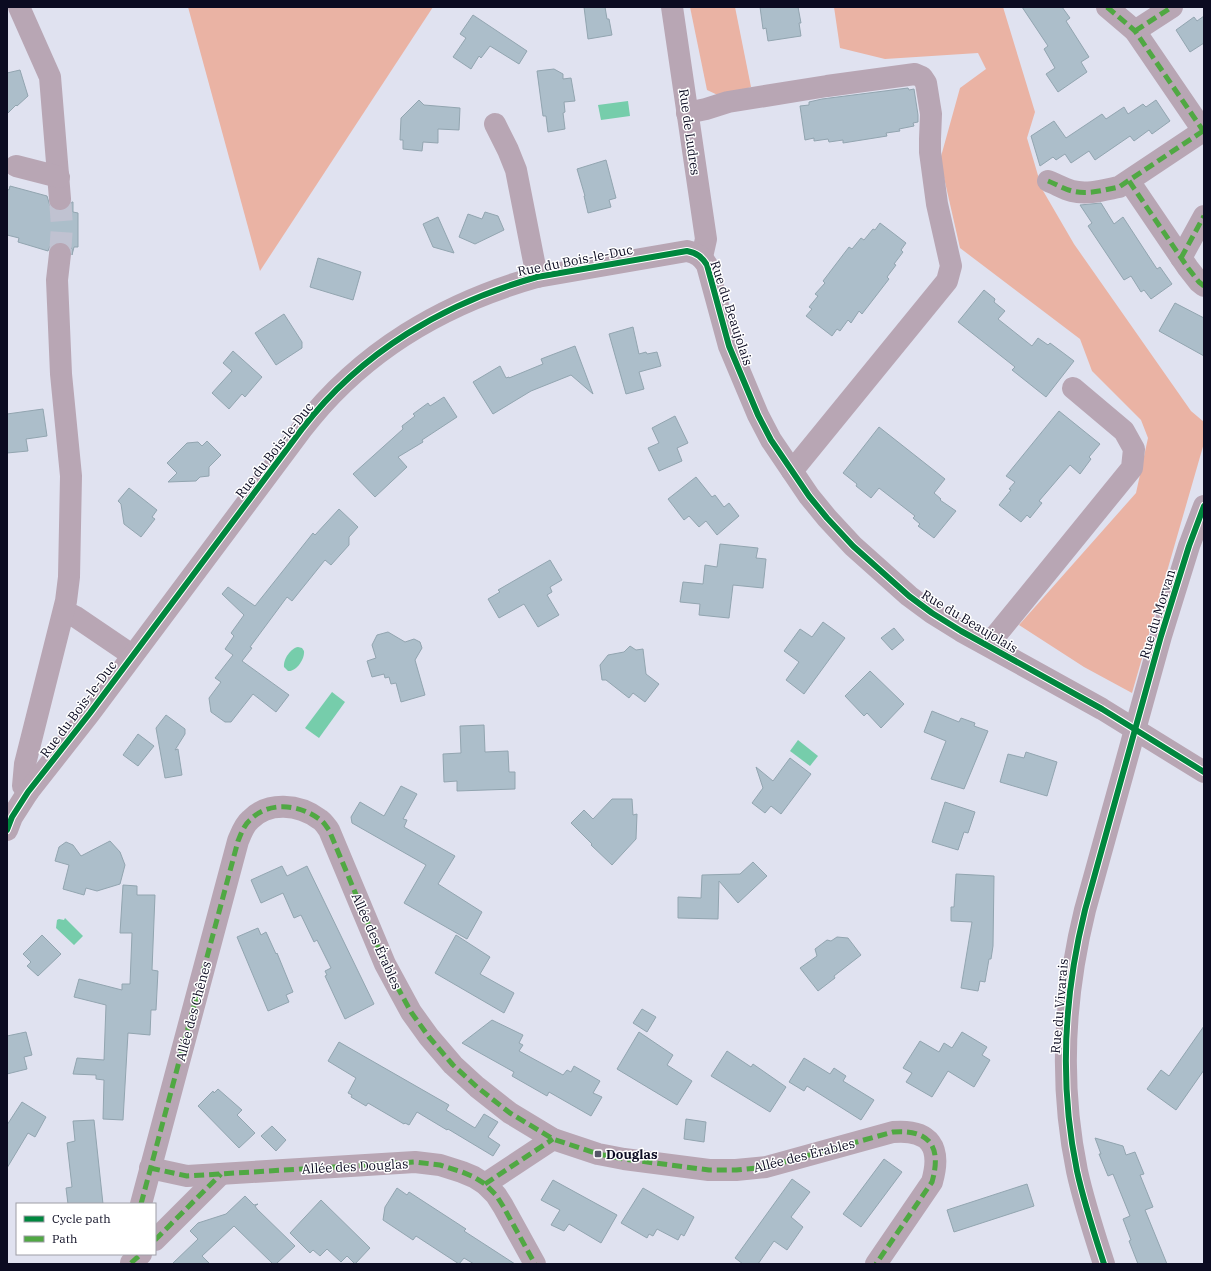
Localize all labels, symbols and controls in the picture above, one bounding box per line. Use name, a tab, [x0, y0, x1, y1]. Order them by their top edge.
street label: Rue de Ludres	[675, 88, 704, 176]
street label: Rue du Bois-le-Duc	[516, 241, 635, 280]
street label: Rue du Beaujolais	[707, 259, 756, 368]
street label: Rue du Bois-le-Duc	[232, 399, 317, 502]
street label: Rue du Morvan	[1136, 567, 1179, 661]
street label: Rue du Beaujolais	[919, 586, 1021, 657]
street label: Rue du Bois-le-Duc	[36, 657, 121, 761]
street label: Allée des Érables	[348, 890, 405, 992]
street label: Rue du Vivarais	[1047, 958, 1072, 1054]
street label: Allée des Chênes	[172, 959, 215, 1063]
street label: Allée des Érables	[752, 1135, 857, 1176]
place label: Douglas	[606, 1146, 658, 1163]
marker: Douglas	[593, 1149, 603, 1159]
street label: Allée des Douglas	[301, 1155, 409, 1178]
legend	[16, 1203, 156, 1255]
text: Cycle path	[52, 1211, 111, 1226]
text: Path	[52, 1231, 78, 1246]

